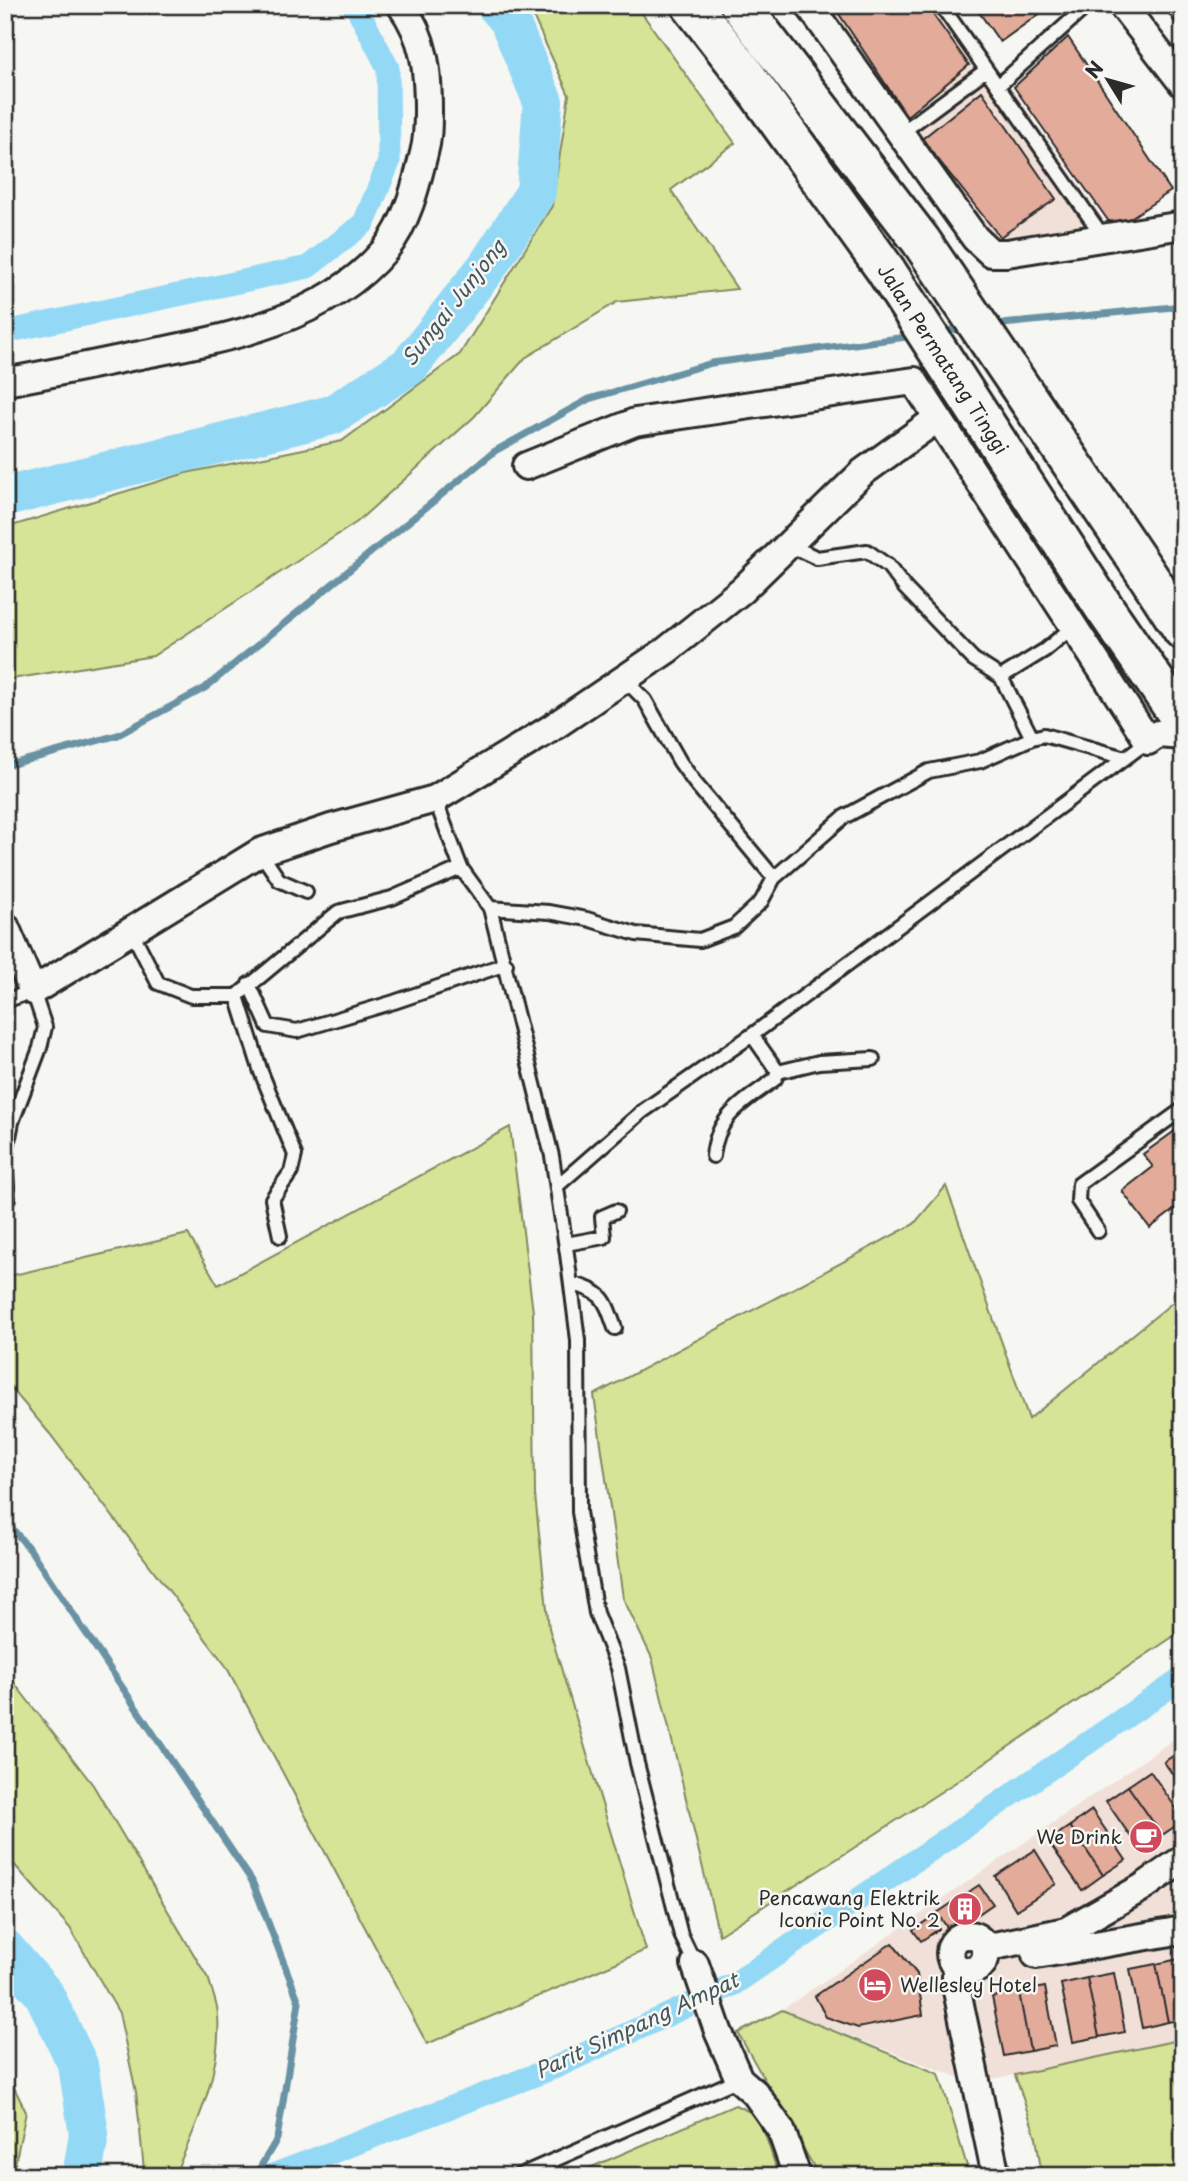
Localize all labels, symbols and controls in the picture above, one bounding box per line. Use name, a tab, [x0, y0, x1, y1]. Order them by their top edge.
north arrow	[1072, 46, 1142, 116]
text: N	[1078, 55, 1109, 84]
water label: Sungai Junjong	[393, 231, 513, 372]
street label: Jalan Permatang Tinggi	[872, 258, 1016, 459]
cafe icon: We Drink	[1127, 1818, 1165, 1856]
place label: We Drink	[1036, 1822, 1122, 1850]
place label: Pencawang Elektrik Iconic Point No. 2	[758, 1883, 940, 1933]
building icon: Pencawang Elektrik Iconic Point No. 2	[946, 1890, 984, 1928]
water label: Parit Simpang Ampat	[529, 1962, 745, 2085]
hotel icon: Wellesley Hotel	[856, 1966, 894, 2004]
place label: Wellesley Hotel	[900, 1970, 1037, 1998]

